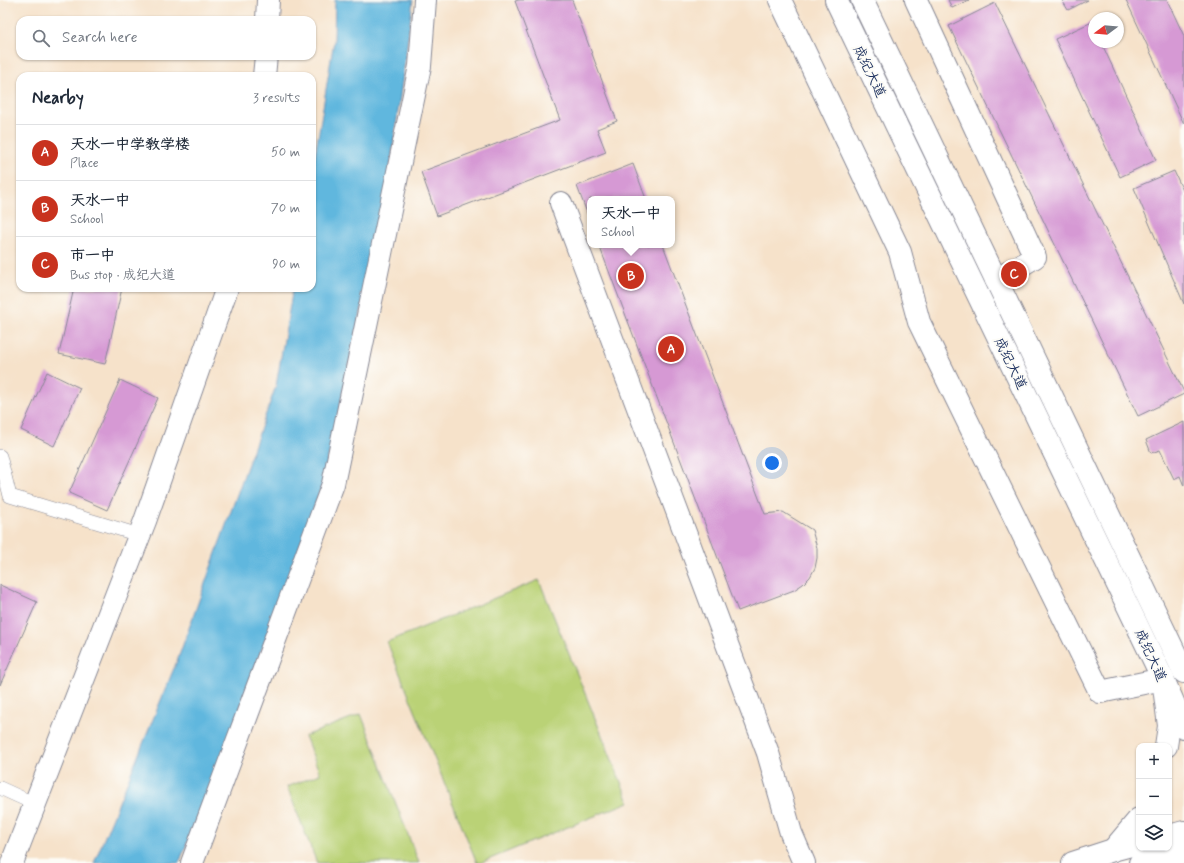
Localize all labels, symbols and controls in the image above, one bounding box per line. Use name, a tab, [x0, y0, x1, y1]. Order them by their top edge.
north arrow	[1088, 12, 1124, 48]
search box	[16, 16, 316, 60]
icon: search	[30, 27, 52, 49]
text: Search here	[62, 28, 138, 48]
street label: 成纪大道	[849, 42, 889, 101]
text: Nearby	[32, 87, 84, 109]
text: 3 results	[253, 90, 300, 107]
text: 天水一中学教学楼	[70, 135, 190, 155]
text: A	[41, 144, 49, 161]
text: 50 m	[271, 144, 300, 161]
text: Place	[70, 155, 99, 172]
text: 天水一中	[70, 191, 130, 211]
popup	[587, 196, 675, 248]
text: B	[41, 200, 49, 217]
text: 70 m	[271, 200, 300, 217]
text: 天水一中	[601, 204, 661, 224]
text: School	[70, 211, 104, 228]
text: School	[601, 224, 635, 241]
text: 市一中	[70, 246, 115, 266]
text: C	[40, 256, 50, 273]
text: 90 m	[272, 256, 300, 273]
pin: C	[1001, 259, 1027, 289]
pin: B	[618, 261, 644, 291]
text: Bus stop · 成纪大道	[70, 267, 175, 284]
pin: A	[658, 334, 684, 364]
street label: 成纪大道	[990, 334, 1030, 393]
your location	[762, 453, 782, 473]
street label: 成纪大道	[1130, 626, 1170, 685]
map controls	[1136, 743, 1172, 851]
button: +	[1136, 743, 1172, 779]
button: −	[1136, 779, 1172, 815]
button: layers	[1136, 815, 1172, 851]

